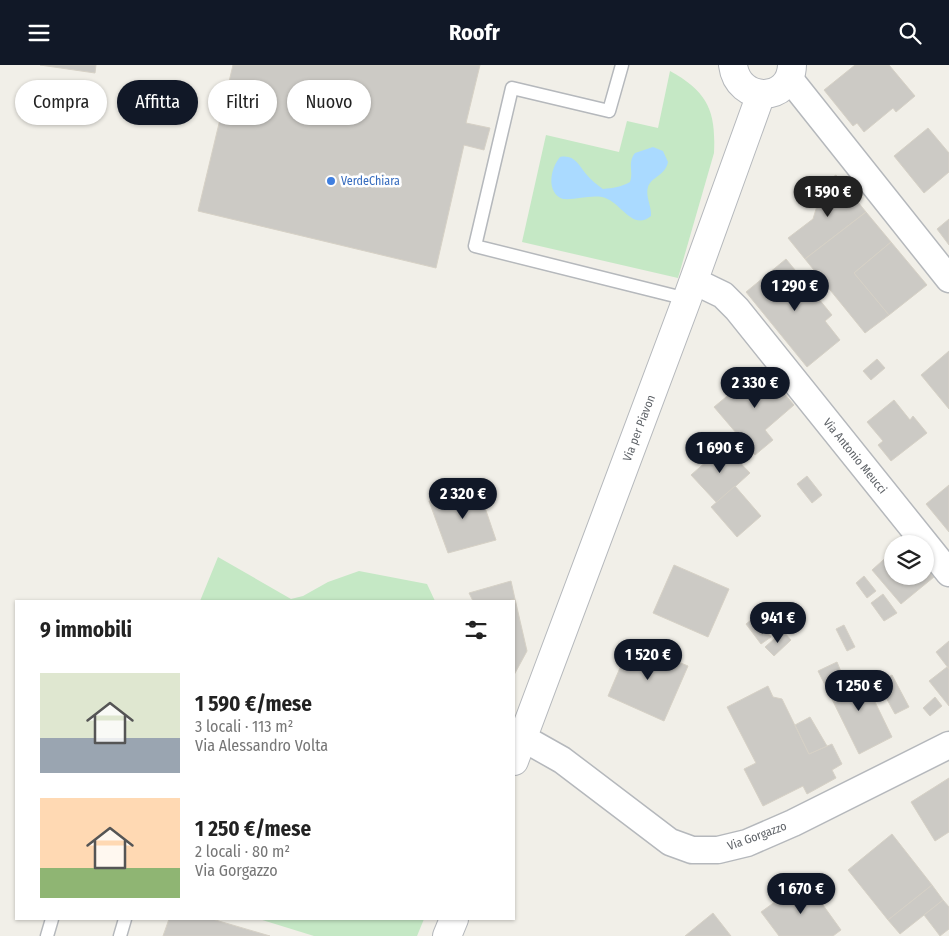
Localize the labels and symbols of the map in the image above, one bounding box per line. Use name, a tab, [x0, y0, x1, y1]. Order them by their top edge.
place label: VerdeChiara	[341, 174, 400, 188]
marker: VerdeChiara	[325, 175, 337, 187]
pin: 1 590 €	[782, 175, 874, 218]
pin: 1 290 €	[749, 269, 841, 312]
pin: 2 330 €	[709, 367, 801, 409]
street label: Via per Piavon	[620, 393, 658, 463]
street label: Via Antonio Meucci	[820, 416, 890, 496]
pin: 1 690 €	[674, 431, 766, 474]
pin: 2 320 €	[417, 477, 509, 520]
pin: 941 €	[743, 601, 813, 644]
pin: 1 520 €	[602, 639, 694, 681]
pin: 1 250 €	[813, 669, 905, 712]
street label: Via Gorgazzo	[725, 819, 789, 853]
pin: 1 670 €	[755, 873, 847, 915]

